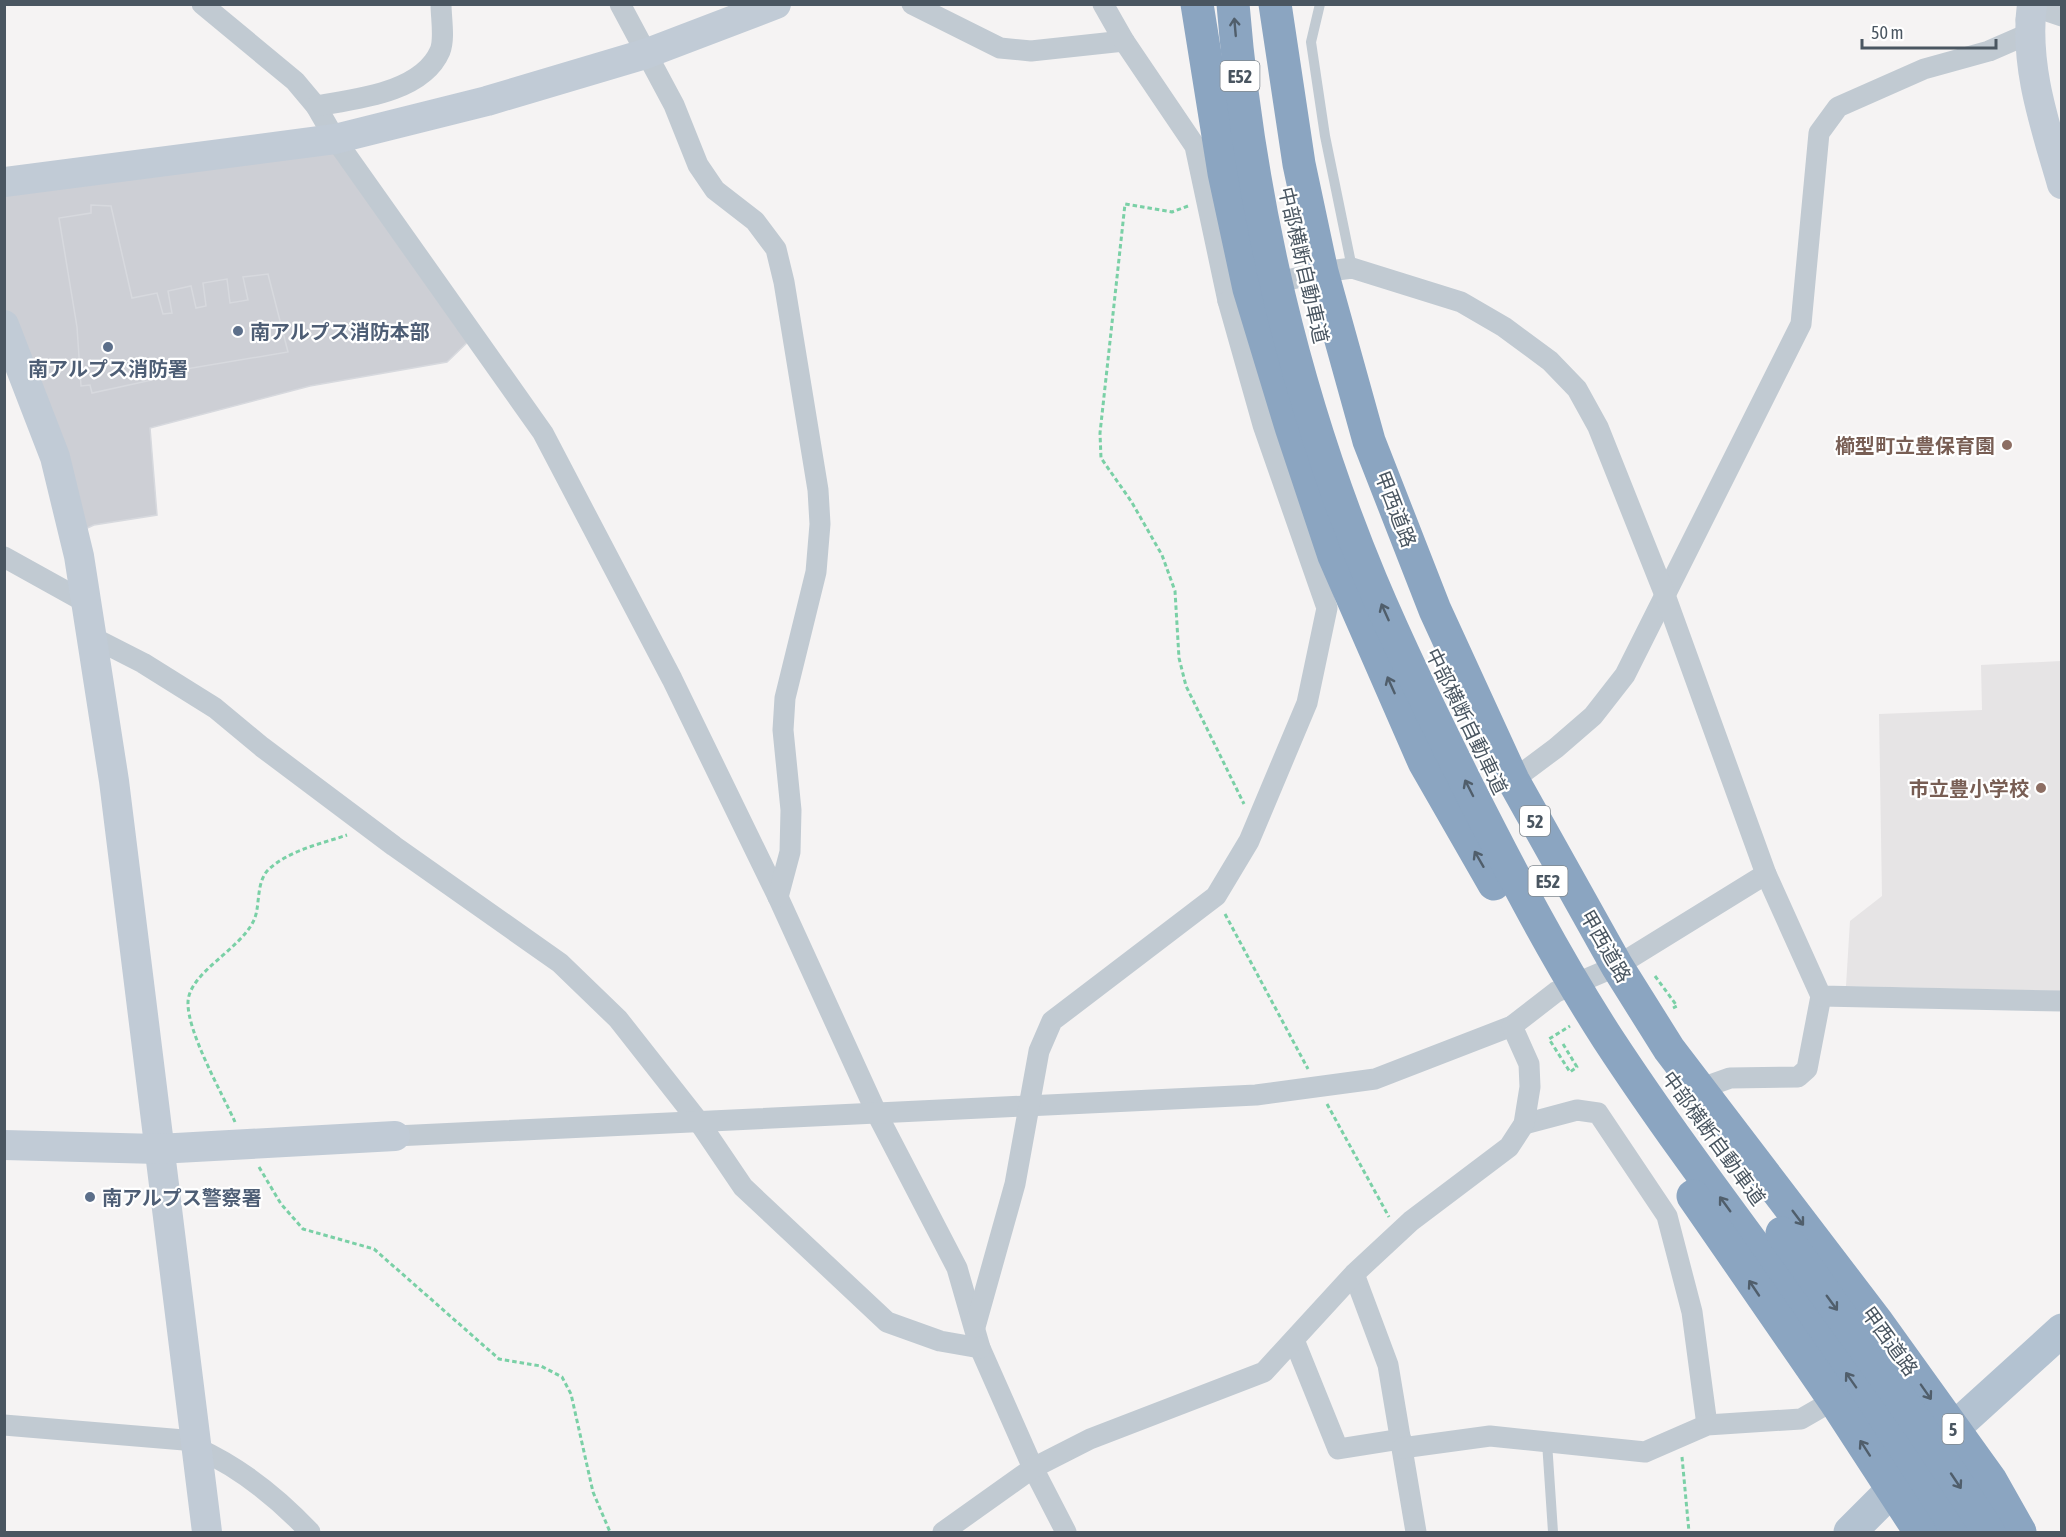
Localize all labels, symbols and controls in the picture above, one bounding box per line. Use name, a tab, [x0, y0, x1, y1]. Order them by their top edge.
scale bar	[1862, 12, 1996, 50]
one-way arrow	[1229, 18, 1240, 37]
text: 50 m	[1871, 22, 1903, 43]
road number: E52	[1220, 61, 1260, 91]
street label: 中部横断自動車道	[1275, 184, 1333, 346]
place label: 南アルプス消防本部	[250, 320, 430, 343]
marker: 南アルプス消防本部	[231, 324, 245, 338]
marker: 南アルプス消防署	[101, 340, 115, 354]
place label: 南アルプス消防署	[28, 357, 188, 380]
place label: 櫛型町立豊保育園	[1835, 434, 1995, 457]
marker: 櫛型町立豊保育園	[2000, 438, 2014, 452]
street label: 甲西道路	[1371, 468, 1421, 550]
one-way arrow	[1379, 604, 1391, 622]
street label: 中部横断自動車道	[1422, 644, 1512, 798]
one-way arrow	[1385, 677, 1396, 695]
place label: 市立豊小学校	[1909, 777, 2029, 800]
one-way arrow	[1463, 780, 1474, 798]
marker: 市立豊小学校	[2034, 781, 2048, 795]
road number: 52	[1520, 806, 1550, 836]
one-way arrow	[1473, 850, 1485, 867]
road number: E52	[1528, 866, 1568, 896]
street label: 甲西道路	[1576, 906, 1636, 986]
street label: 中部横断自動車道	[1658, 1067, 1770, 1209]
place label: 南アルプス警察署	[102, 1186, 262, 1209]
marker: 南アルプス警察署	[83, 1190, 97, 1204]
one-way arrow	[1719, 1196, 1731, 1213]
one-way arrow	[1792, 1210, 1804, 1226]
one-way arrow	[1748, 1280, 1760, 1296]
one-way arrow	[1826, 1295, 1838, 1311]
street label: 甲西道路	[1857, 1302, 1923, 1380]
one-way arrow	[1845, 1372, 1857, 1388]
one-way arrow	[1920, 1383, 1933, 1399]
road number: 5	[1942, 1414, 1964, 1444]
one-way arrow	[1859, 1440, 1871, 1457]
one-way arrow	[1950, 1472, 1962, 1488]

